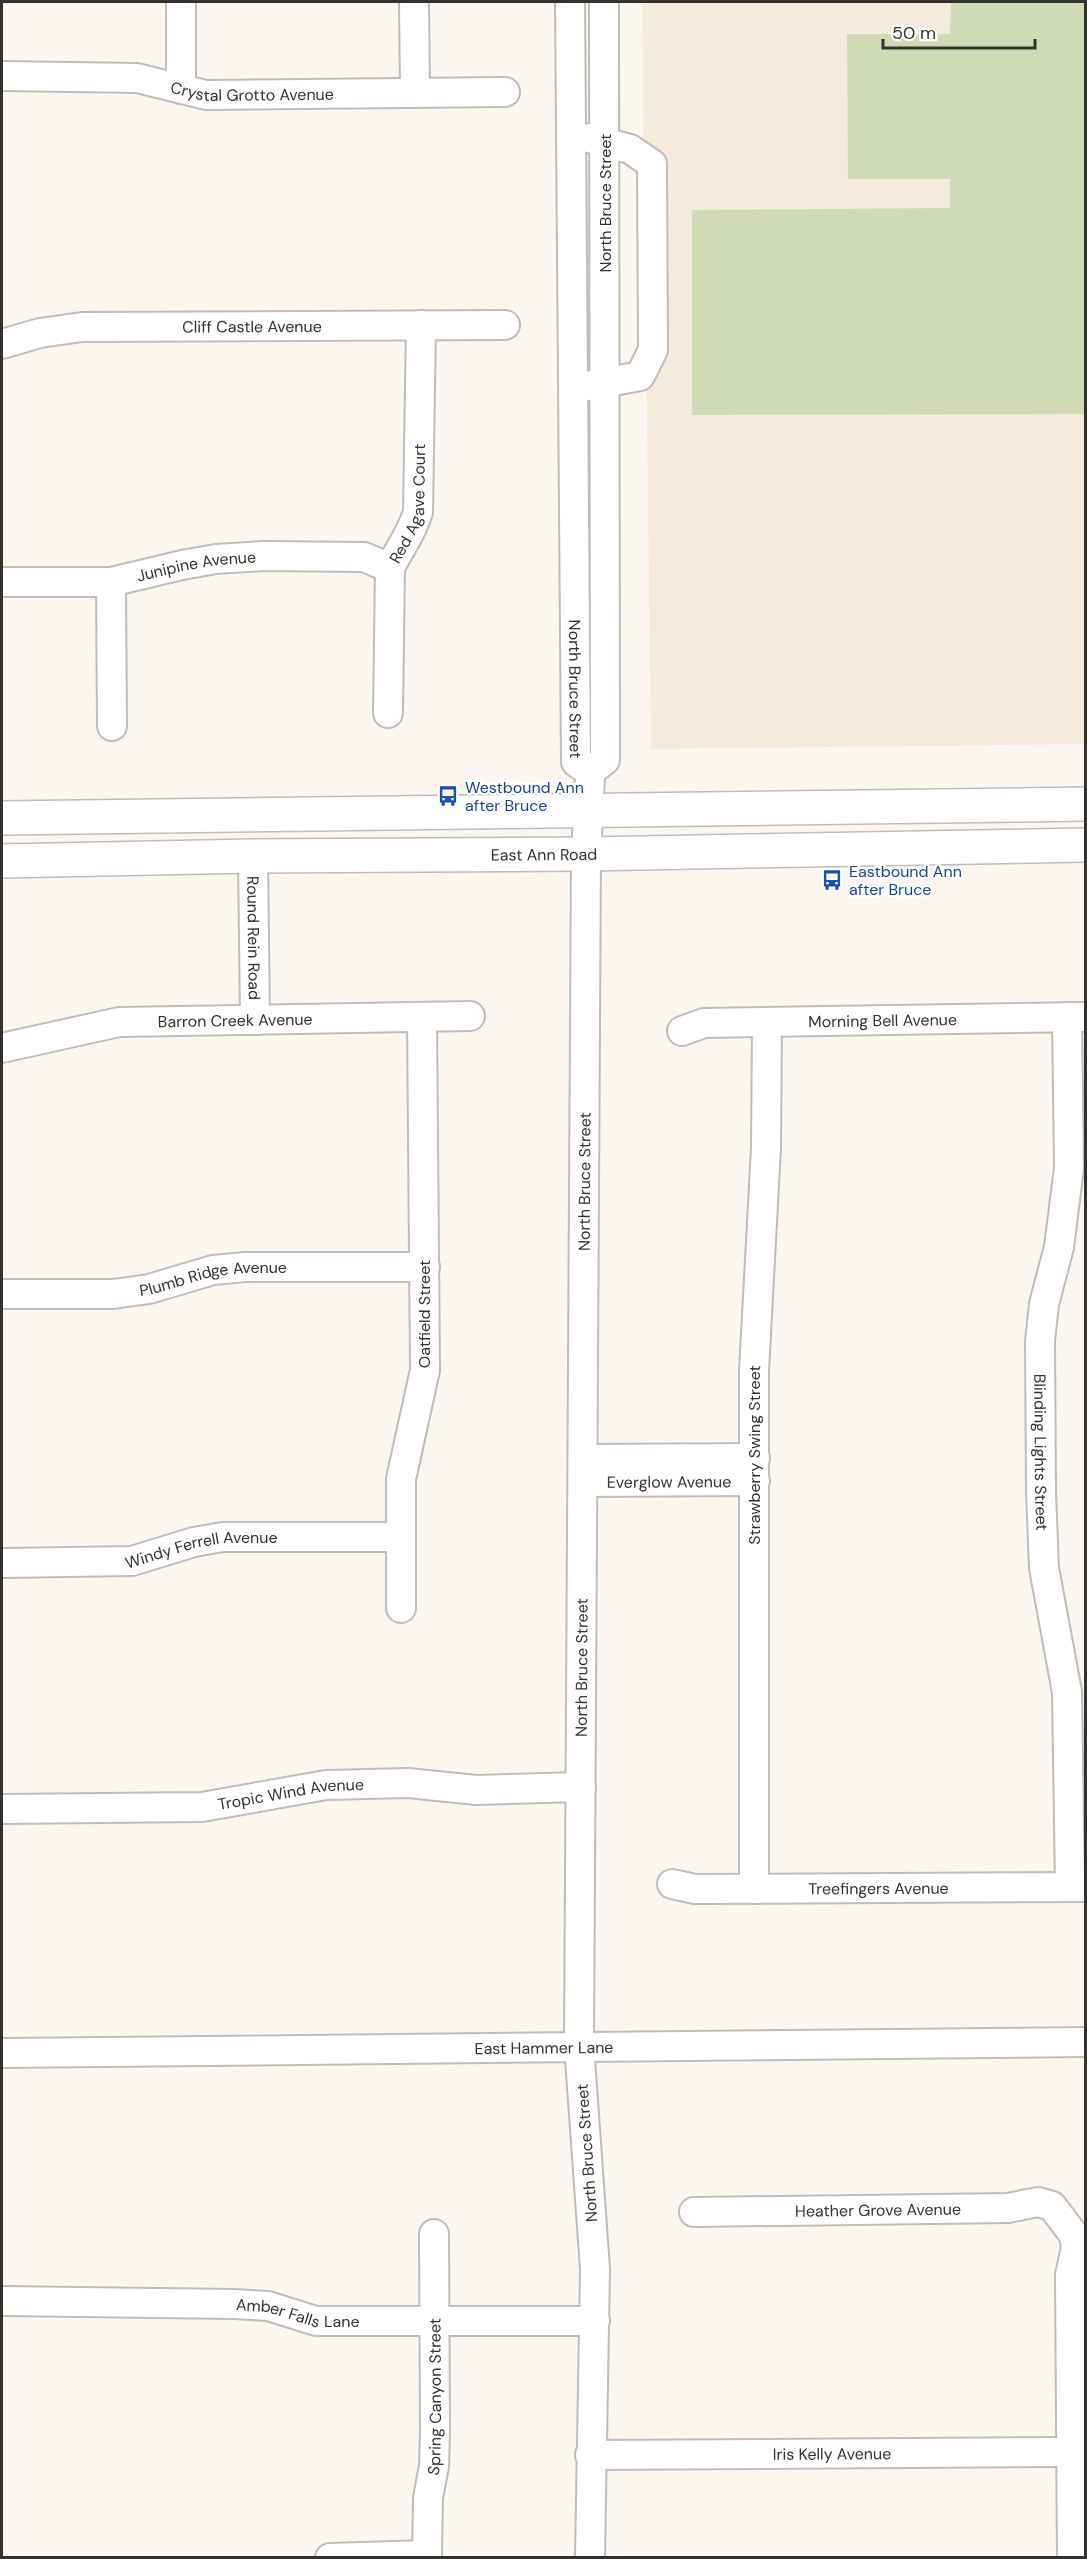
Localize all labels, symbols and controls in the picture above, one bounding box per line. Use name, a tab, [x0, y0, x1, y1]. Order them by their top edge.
scale bar	[883, 12, 1034, 50]
text: 50 m	[892, 21, 936, 45]
street label: Crystal Grotto Avenue	[169, 76, 334, 106]
street label: North Bruce Street	[595, 134, 616, 272]
street label: Cliff Castle Avenue	[182, 315, 322, 337]
street label: Red Agave Court	[384, 444, 430, 567]
street label: Junipine Avenue	[134, 546, 257, 586]
street label: North Bruce Street	[564, 619, 586, 759]
place label: Westbound Ann after Bruce	[465, 777, 584, 816]
bus stop icon: Westbound Ann after Bruce	[436, 784, 460, 808]
street label: East Ann Road	[491, 843, 597, 865]
place label: Eastbound Ann after Bruce	[849, 861, 962, 900]
bus stop icon: Eastbound Ann after Bruce	[820, 868, 844, 892]
street label: Round Rein Road	[243, 876, 265, 1000]
street label: Barron Creek Avenue	[157, 1008, 313, 1032]
street label: Morning Bell Avenue	[808, 1009, 957, 1032]
street label: North Bruce Street	[573, 1112, 595, 1251]
street label: Plumb Ridge Avenue	[138, 1257, 287, 1301]
street label: Oatfield Street	[414, 1260, 435, 1368]
street label: Strawberry Swing Street	[743, 1365, 765, 1545]
street label: Blinding Lights Street	[1030, 1374, 1053, 1531]
street label: Everglow Avenue	[607, 1471, 731, 1492]
street label: Windy Ferrell Avenue	[122, 1527, 277, 1573]
street label: North Bruce Street	[570, 1598, 592, 1737]
street label: Tropic Wind Avenue	[216, 1774, 364, 1815]
street label: Treefingers Avenue	[808, 1877, 949, 1899]
street label: East Hammer Lane	[474, 2036, 614, 2059]
street label: North Bruce Street	[572, 2083, 602, 2223]
street label: Heather Grove Avenue	[795, 2198, 961, 2221]
street label: Amber Falls Lane	[235, 2294, 360, 2332]
street label: Spring Canyon Street	[422, 2318, 446, 2477]
street label: Iris Kelly Avenue	[773, 2443, 891, 2464]

